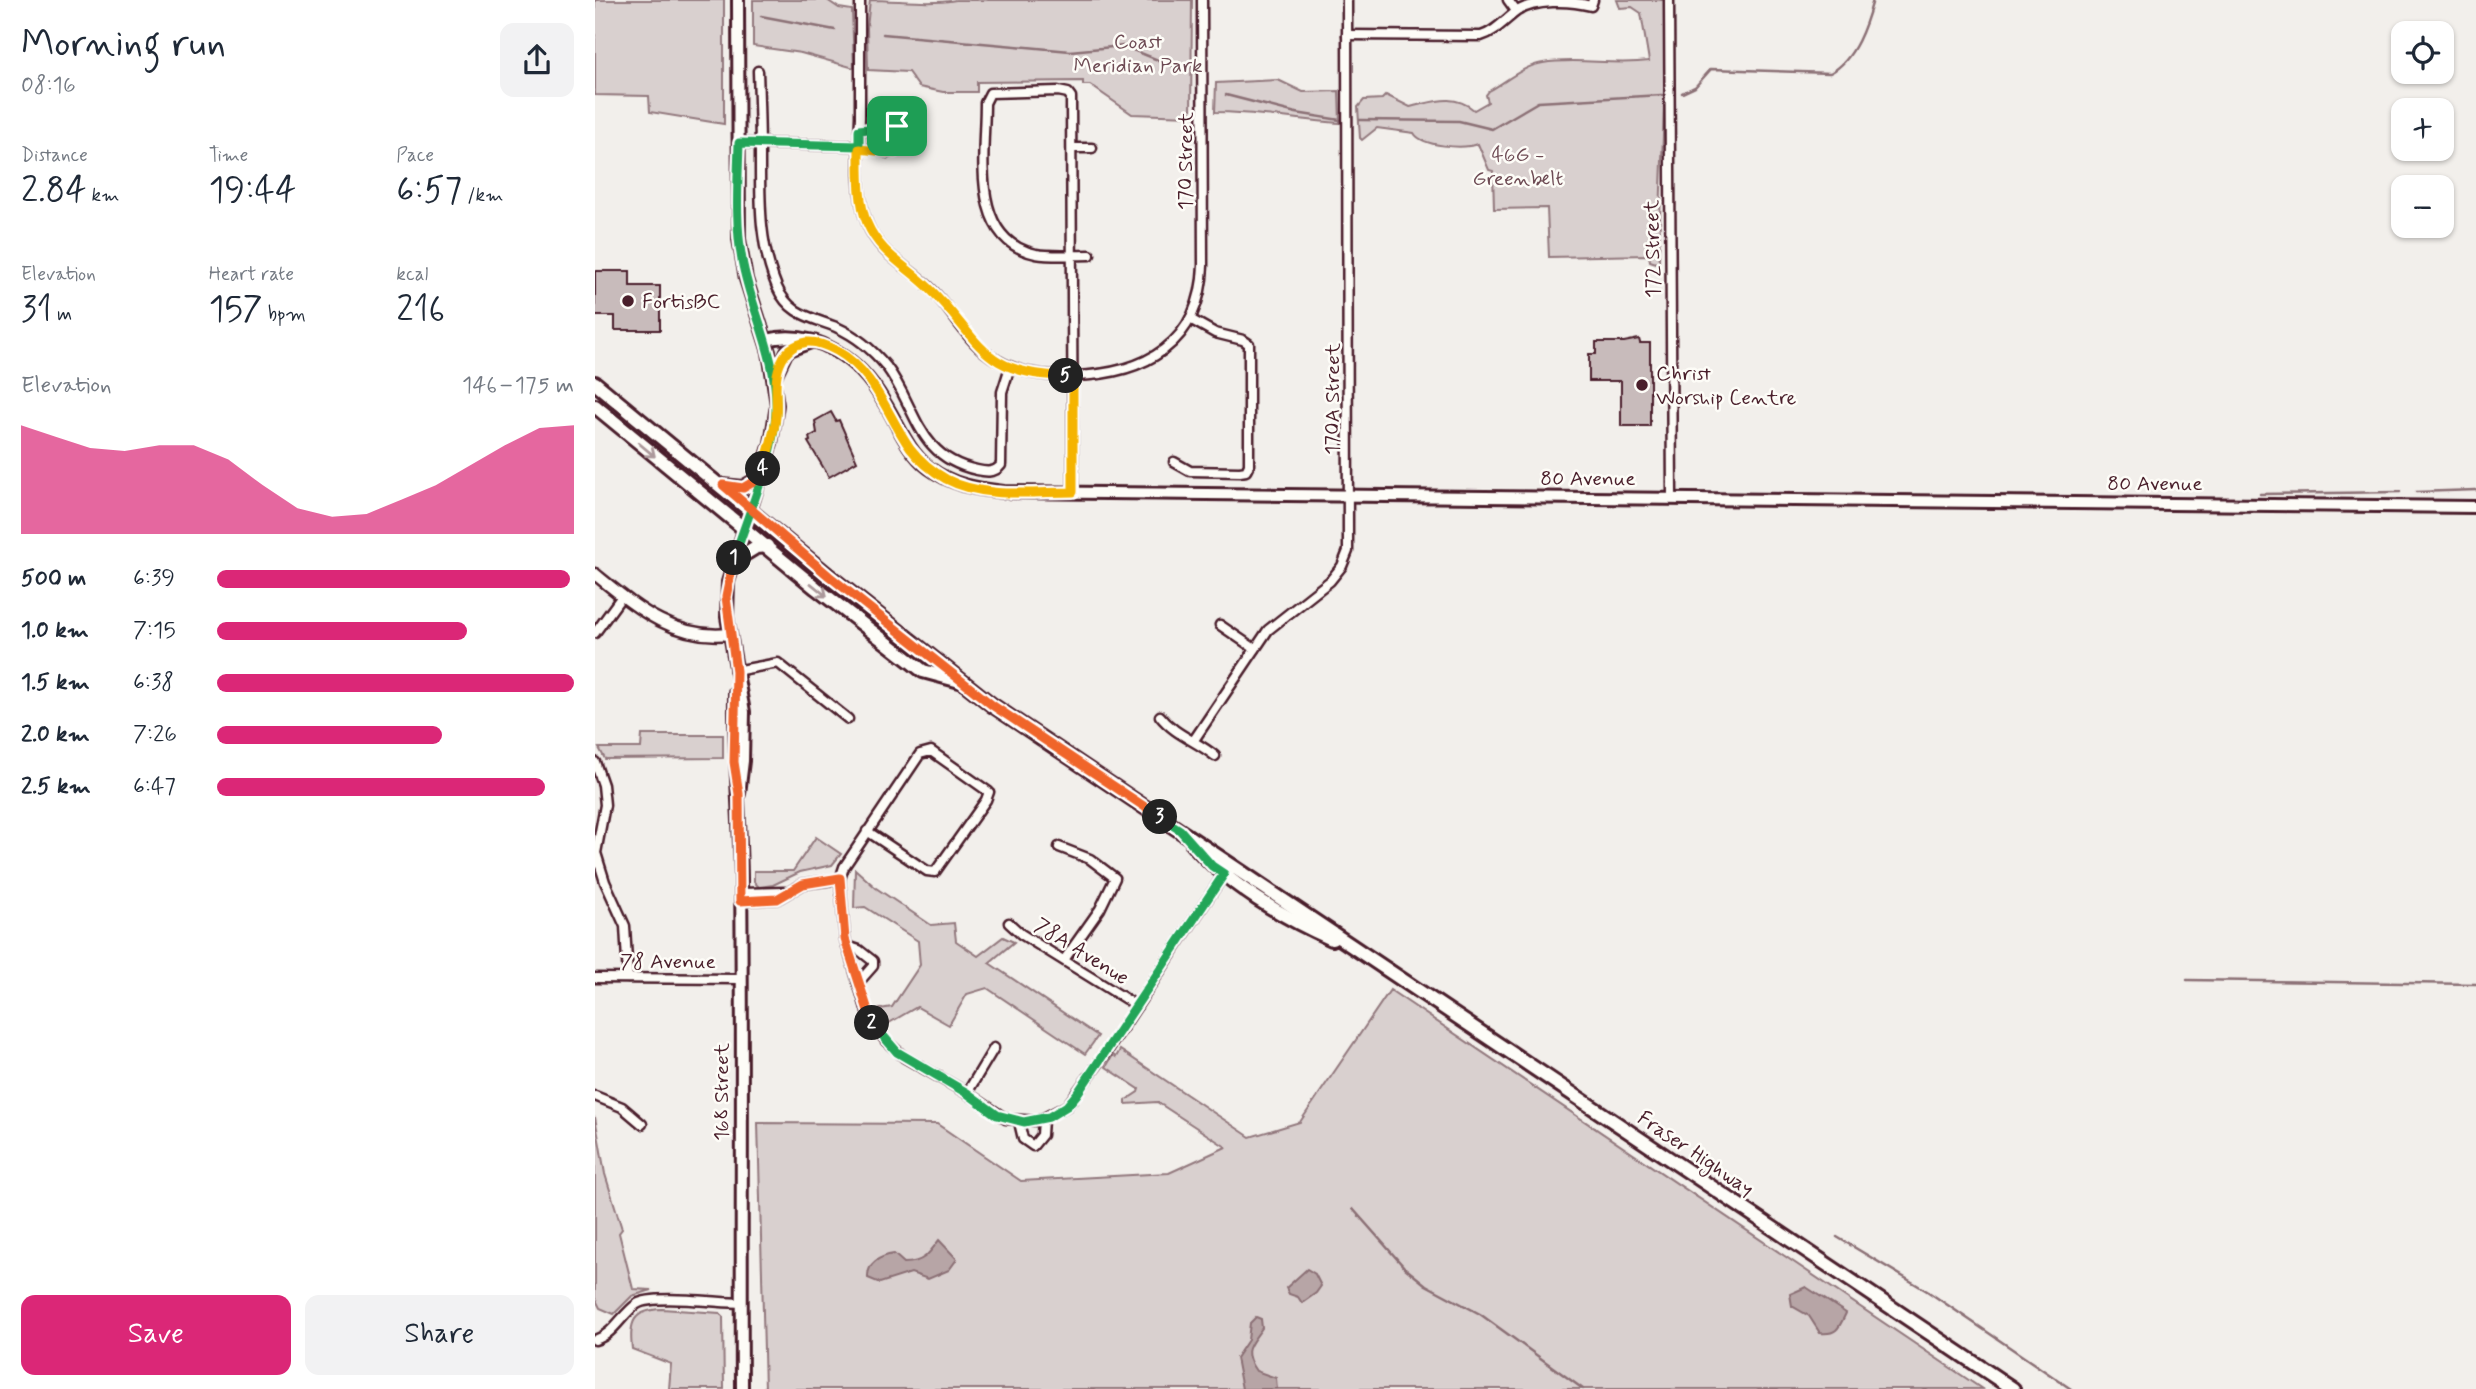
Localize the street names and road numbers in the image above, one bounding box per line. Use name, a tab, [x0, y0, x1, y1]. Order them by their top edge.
street label: 170 Street	[1172, 111, 1200, 210]
street label: 172 Street	[1638, 199, 1668, 298]
street label: 170A Street	[1319, 342, 1347, 455]
street label: 80 Avenue	[1540, 465, 1636, 493]
street label: 80 Avenue	[2107, 470, 2203, 498]
street label: 78A Avenue	[1029, 912, 1134, 992]
street label: 78 Avenue	[620, 948, 716, 976]
street label: 168 Street	[708, 1042, 736, 1141]
street label: Fraser Highway	[1631, 1105, 1759, 1204]

